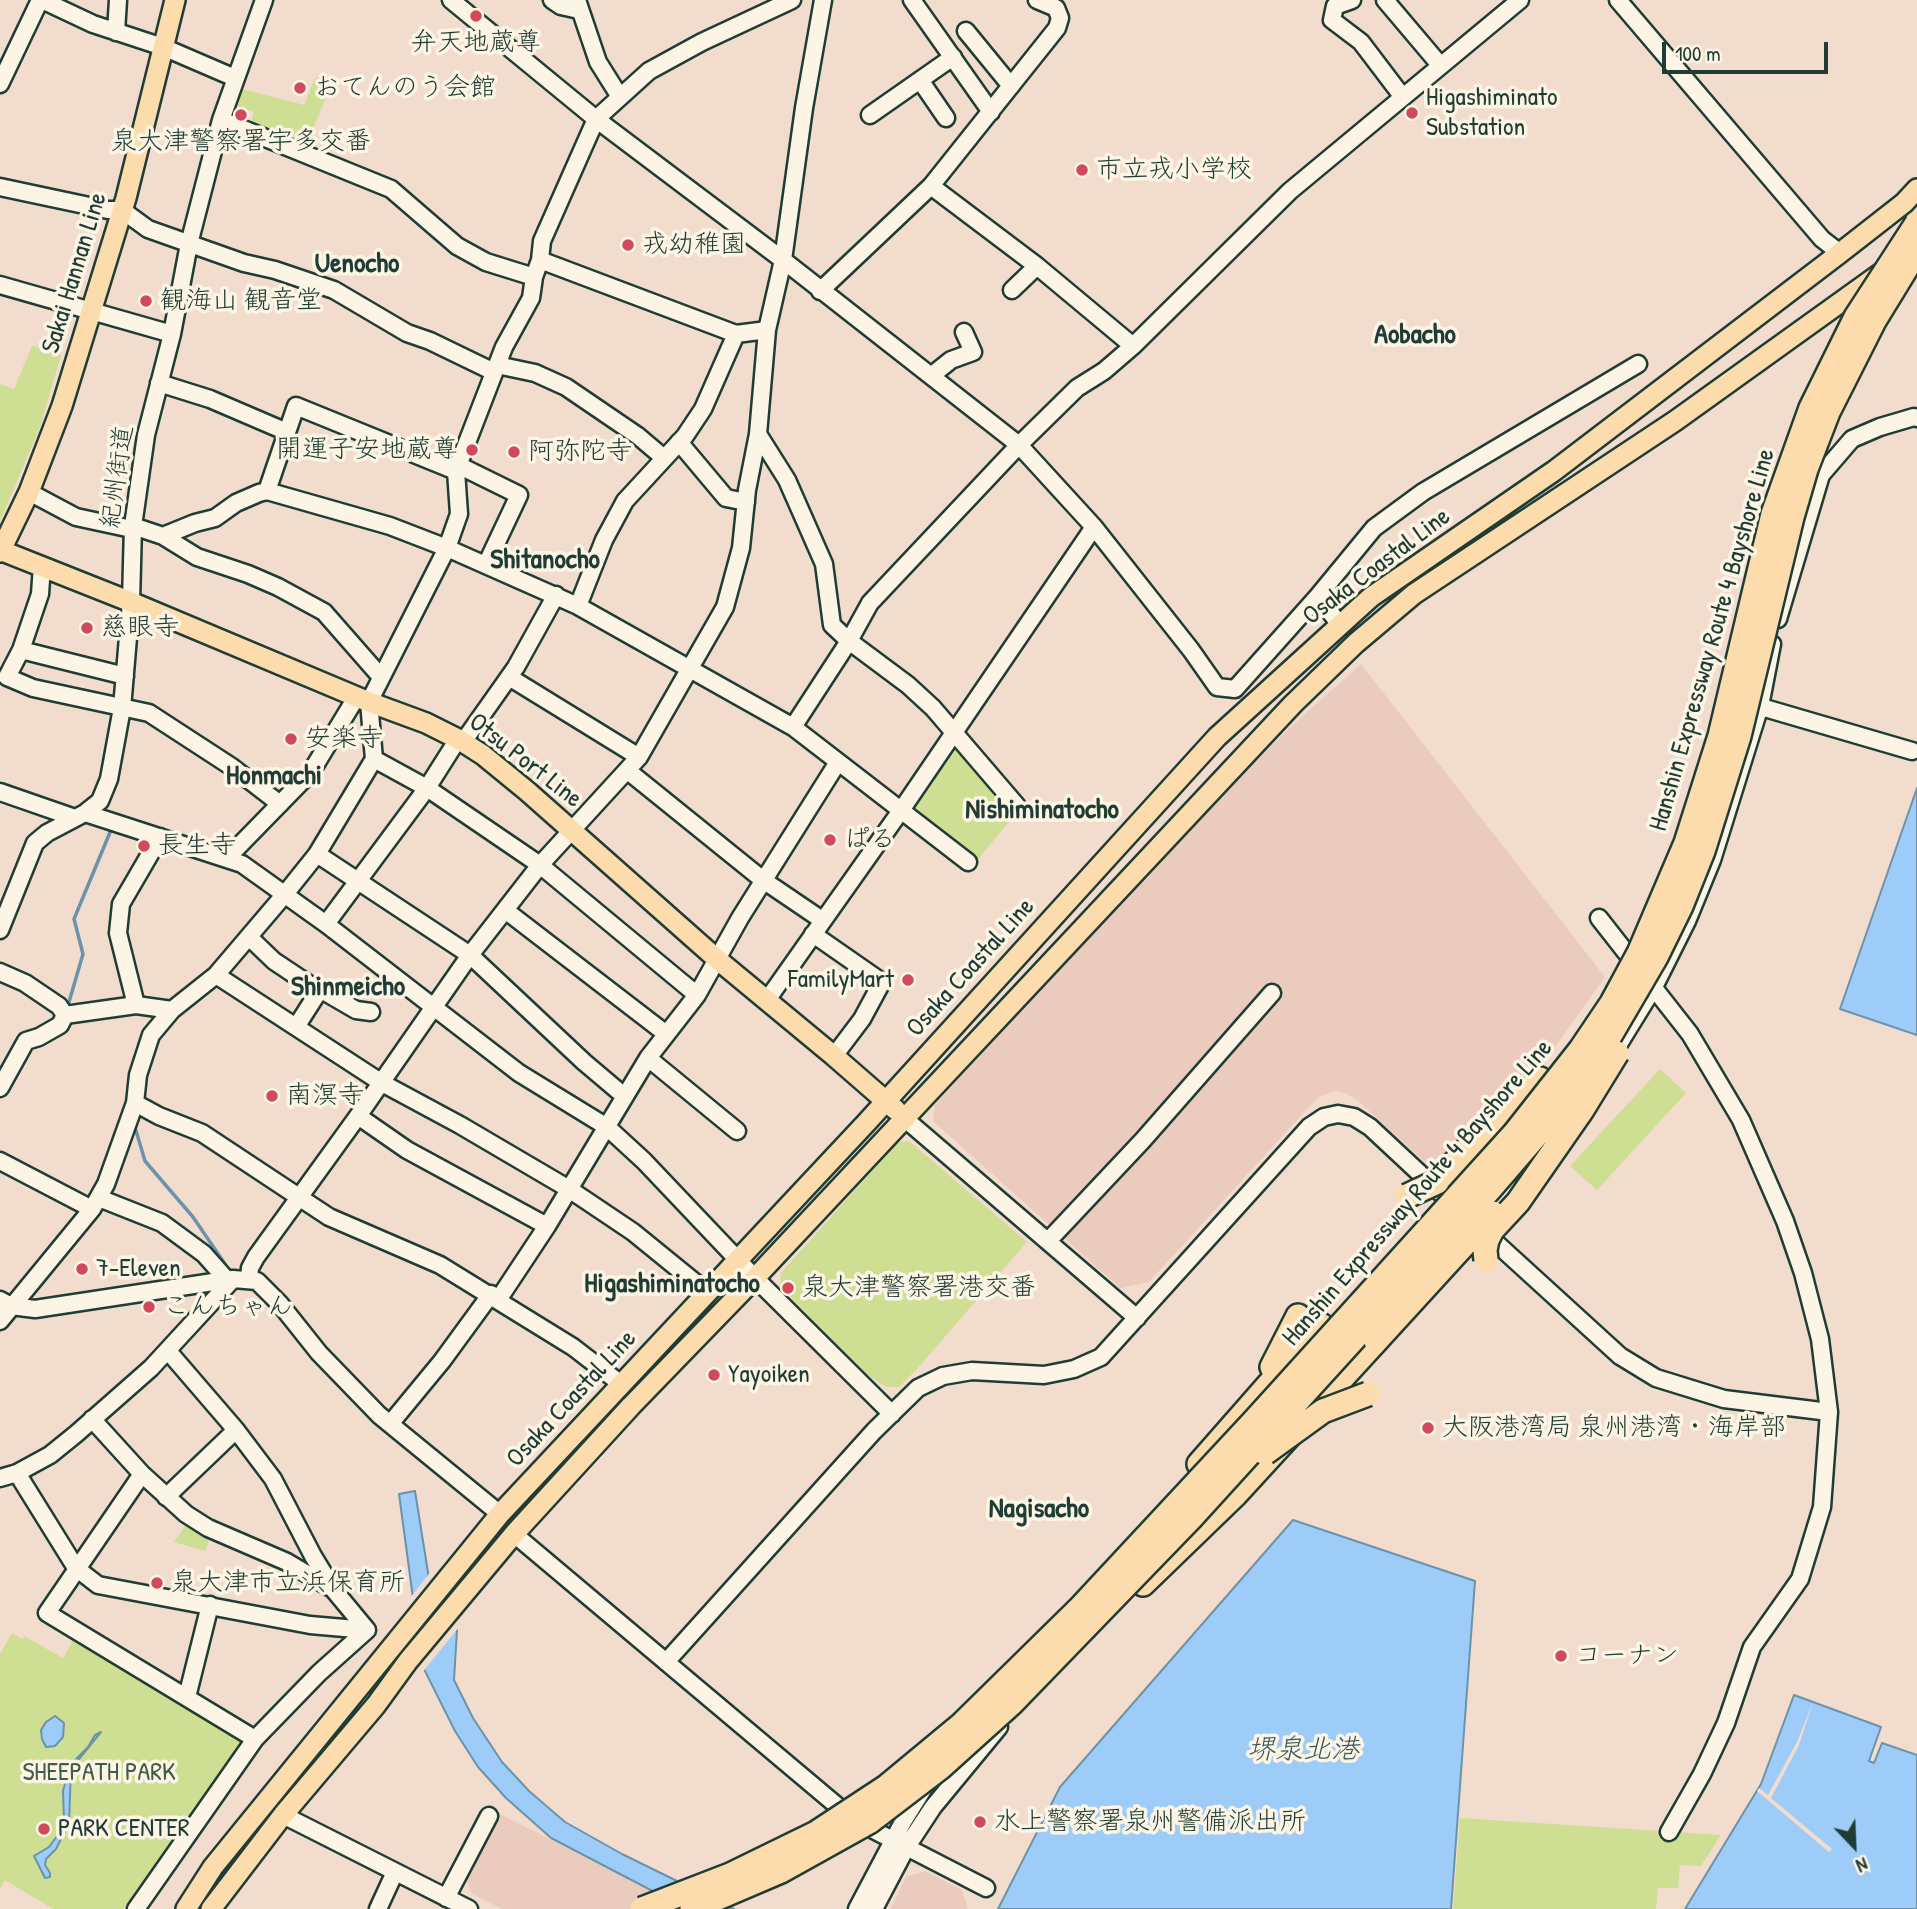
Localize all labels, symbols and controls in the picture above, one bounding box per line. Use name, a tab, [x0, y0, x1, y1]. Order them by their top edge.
marker: 弁天地蔵尊	[468, 8, 484, 24]
place label: 弁天地蔵尊	[411, 27, 541, 59]
scale bar	[1665, 28, 1831, 72]
text: 100 m	[1675, 39, 1721, 68]
place label: おてんのう会館	[314, 72, 496, 104]
marker: おてんのう会館	[292, 80, 308, 96]
place label: Higashiminato Substation	[1426, 82, 1557, 144]
marker: Higashiminato Substation	[1404, 105, 1420, 121]
marker: 泉大津警察署宇多交番	[233, 107, 249, 123]
place label: 泉大津警察署宇多交番	[111, 126, 371, 158]
place label: 市立戎小学校	[1096, 154, 1252, 186]
marker: 市立戎小学校	[1074, 162, 1090, 178]
street label: Sakai Hannan Line	[36, 189, 114, 357]
place label: 戎幼稚園	[642, 229, 746, 261]
marker: 戎幼稚園	[620, 237, 636, 253]
district label: Uenocho	[315, 248, 399, 282]
place label: 観海山 観音堂	[160, 285, 322, 317]
marker: 観海山 観音堂	[138, 293, 154, 309]
district label: Aobacho	[1374, 319, 1456, 353]
street label: 紀州街道	[95, 423, 141, 531]
place label: 開運子安地蔵尊	[276, 434, 458, 466]
place label: 阿弥陀寺	[528, 436, 632, 468]
marker: 開運子安地蔵尊	[464, 442, 480, 458]
marker: 阿弥陀寺	[506, 444, 522, 460]
street label: Hanshin Expressway Route 4 Bayshore Line	[1643, 445, 1783, 835]
street label: Osaka Coastal Line	[1297, 502, 1457, 632]
district label: Shitanocho	[490, 544, 600, 578]
place label: 慈眼寺	[101, 612, 179, 644]
marker: 慈眼寺	[79, 620, 95, 636]
street label: Otsu Port Line	[462, 707, 588, 815]
place label: 安楽寺	[305, 723, 383, 755]
marker: 安楽寺	[283, 731, 299, 747]
district label: Honmachi	[226, 760, 322, 794]
district label: Nishiminatocho	[965, 794, 1119, 828]
place label: ぱる	[844, 824, 896, 856]
place label: 長生寺	[158, 830, 236, 862]
marker: ぱる	[822, 832, 838, 848]
marker: 長生寺	[136, 838, 152, 854]
street label: Osaka Coastal Line	[900, 892, 1042, 1044]
place label: FamilyMart	[788, 964, 894, 996]
district label: Shinmeicho	[291, 971, 405, 1005]
marker: FamilyMart	[900, 972, 916, 988]
street label: Hanshin Expressway Route 4 Bayshore Line	[1276, 1033, 1560, 1353]
place label: 南溟寺	[286, 1080, 364, 1112]
marker: 南溟寺	[264, 1088, 280, 1104]
place label: 7-Eleven	[96, 1253, 181, 1285]
marker: 7-Eleven	[74, 1261, 90, 1277]
district label: Higashiminatocho	[584, 1268, 760, 1302]
place label: 泉大津警察署港交番	[802, 1272, 1036, 1304]
marker: 泉大津警察署港交番	[780, 1280, 796, 1296]
place label: こんちゃん	[163, 1291, 293, 1323]
marker: こんちゃん	[141, 1299, 157, 1315]
street label: Osaka Coastal Line	[501, 1324, 643, 1474]
place label: Yayoiken	[728, 1359, 810, 1391]
marker: Yayoiken	[706, 1367, 722, 1383]
place label: 大阪港湾局 泉州港湾・海岸部	[1442, 1412, 1786, 1444]
marker: 大阪港湾局 泉州港湾・海岸部	[1420, 1420, 1436, 1436]
district label: Nagisacho	[989, 1493, 1089, 1527]
place label: 泉大津市立浜保育所	[171, 1567, 405, 1599]
marker: 泉大津市立浜保育所	[149, 1575, 165, 1591]
place label: コーナン	[1575, 1640, 1679, 1672]
marker: コーナン	[1553, 1648, 1569, 1664]
water label: 堺泉北港	[1247, 1734, 1359, 1768]
park label: SHEEPATH PARK	[22, 1757, 176, 1789]
place label: 水上警察署泉州警備派出所	[994, 1806, 1306, 1838]
north arrow	[1819, 1811, 1889, 1881]
place label: PARK CENTER	[58, 1813, 190, 1845]
marker: 水上警察署泉州警備派出所	[972, 1814, 988, 1830]
marker: PARK CENTER	[36, 1821, 52, 1837]
text: N	[1852, 1851, 1872, 1879]

